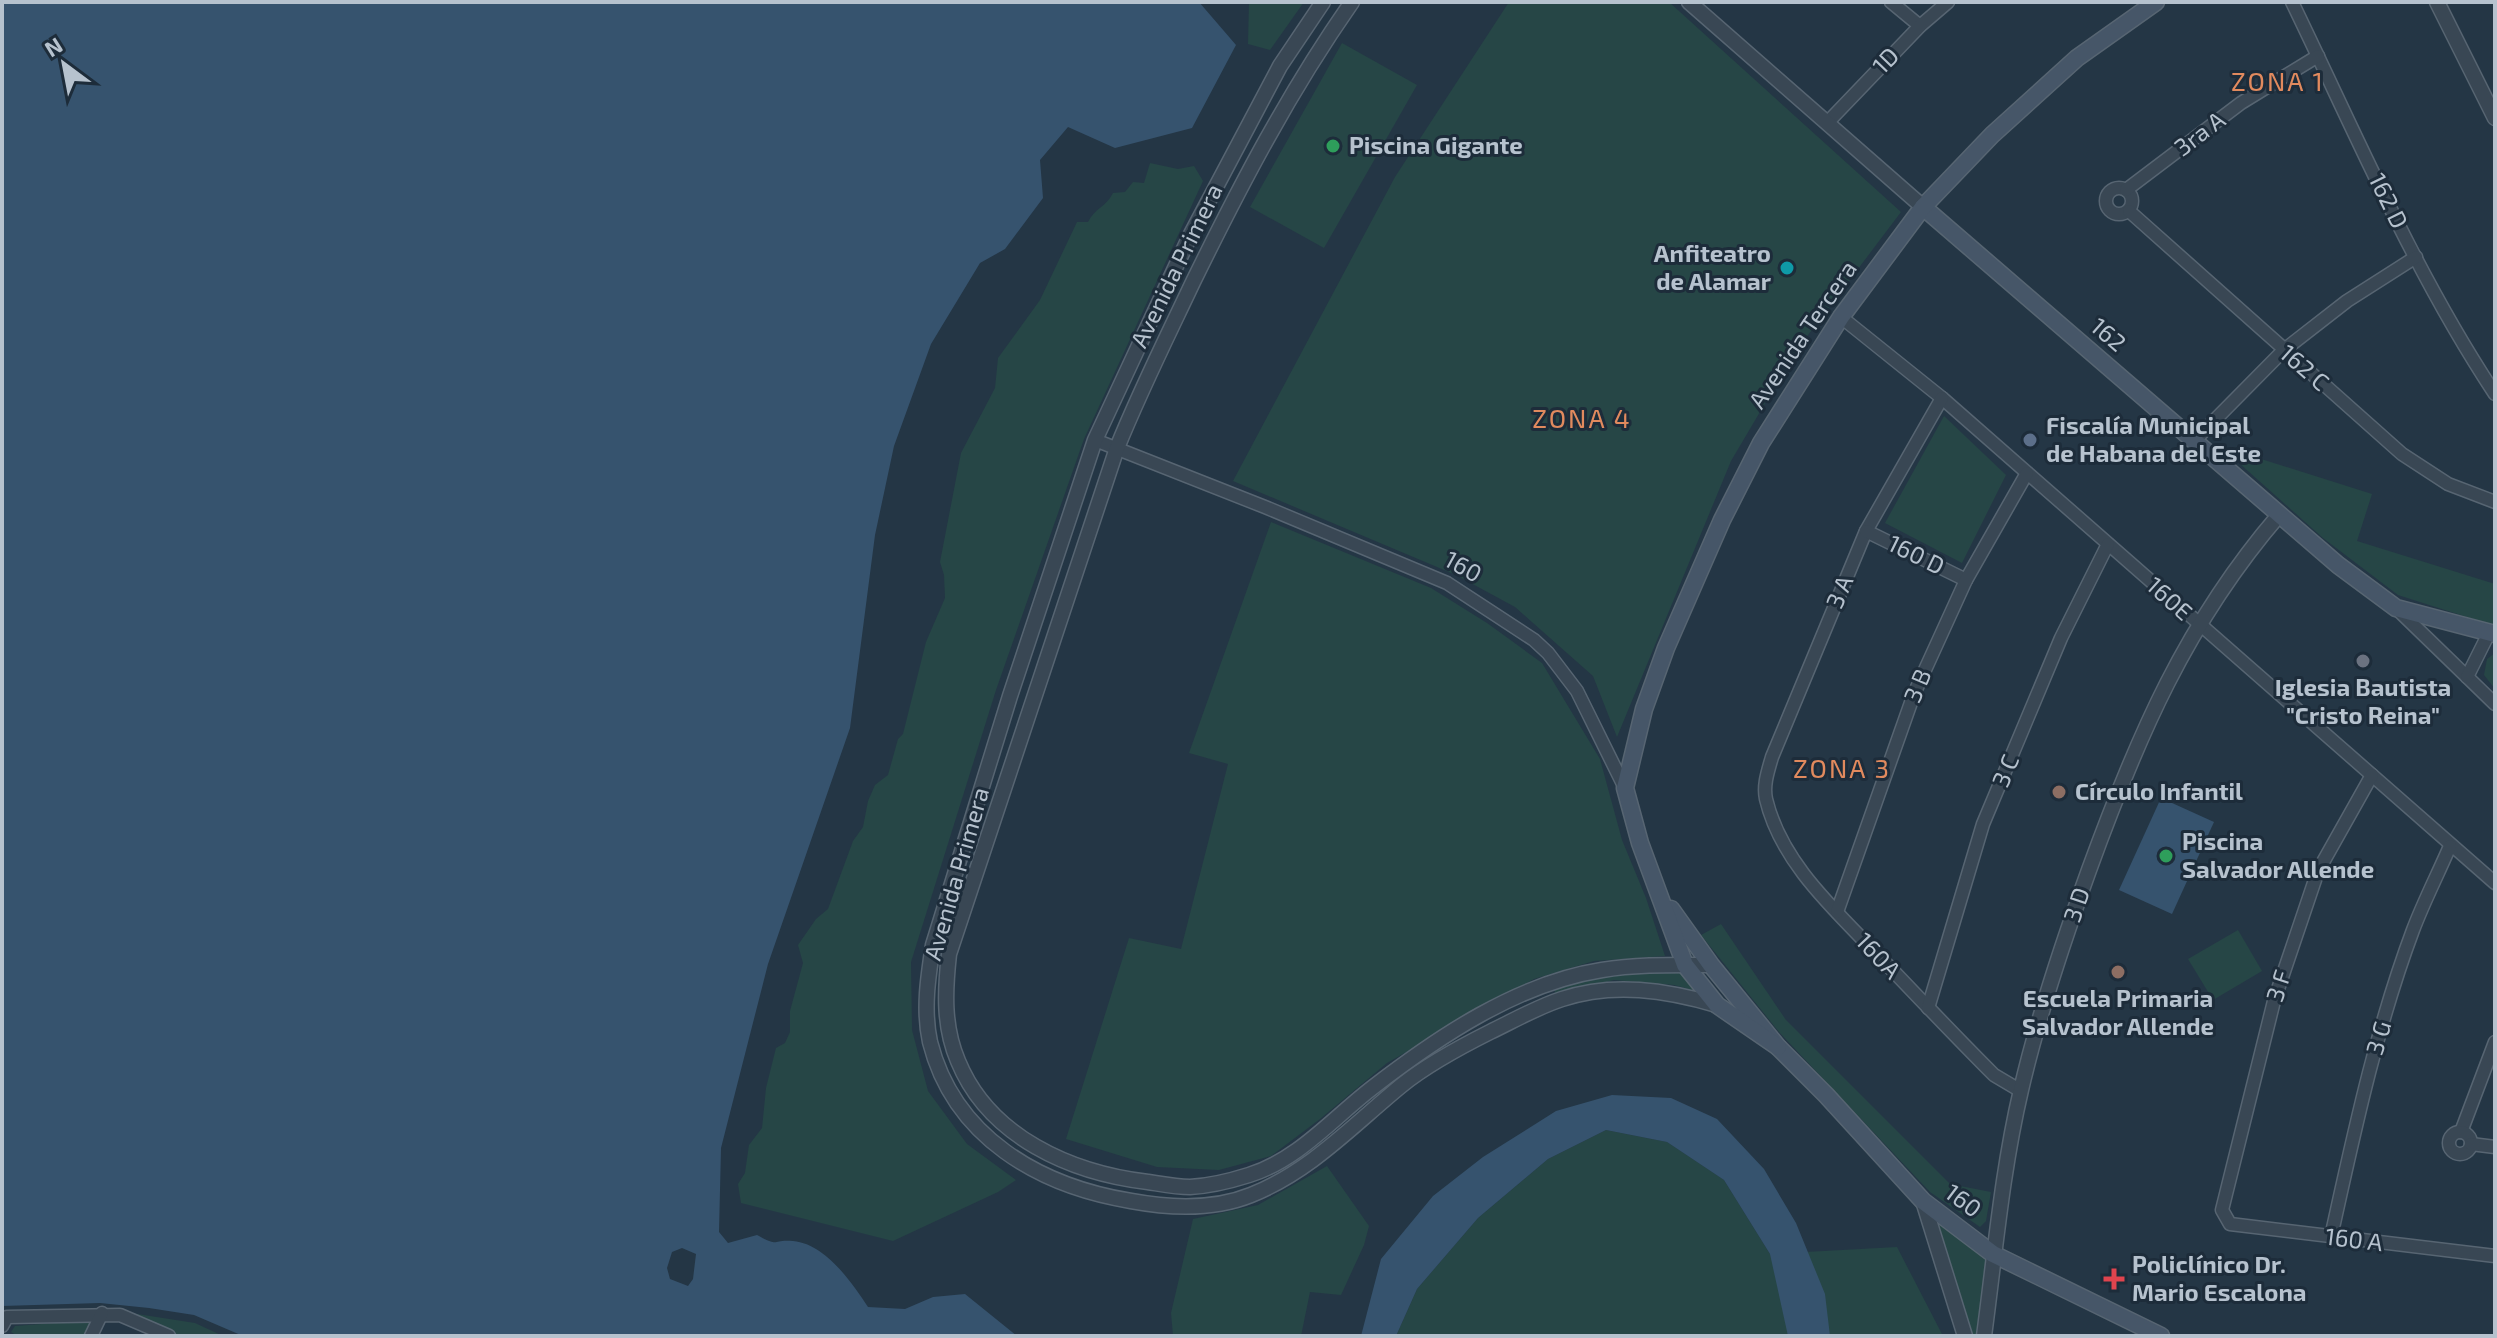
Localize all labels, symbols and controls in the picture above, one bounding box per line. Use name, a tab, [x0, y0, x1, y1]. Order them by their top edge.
north arrow	[24, 24, 104, 104]
text: N	[39, 31, 66, 61]
street label: 1D	[1866, 41, 1904, 79]
district label: ZONA 1	[2231, 65, 2325, 96]
street label: 3ra A	[2168, 104, 2230, 161]
place label: Piscina Gigante	[1349, 130, 1523, 159]
marker: Piscina Gigante	[1324, 137, 1342, 155]
street label: 162 D	[2364, 168, 2415, 233]
street label: Avenida Primera	[1123, 179, 1228, 352]
place label: Anfiteatro de Alamar	[1654, 238, 1772, 295]
street label: Avenida Tercera	[1742, 255, 1862, 414]
marker: Anfiteatro de Alamar	[1778, 259, 1796, 277]
street label: 162	[2086, 311, 2132, 357]
street label: 162 C	[2274, 338, 2336, 396]
district label: ZONA 4	[1532, 402, 1632, 433]
place label: Fiscalía Municipal de Habana del Este	[2046, 410, 2261, 467]
marker: Fiscalía Municipal de Habana del Este	[2021, 431, 2039, 449]
street label: 160 D	[1884, 528, 1950, 580]
street label: 160	[1440, 544, 1487, 588]
street label: 3 A	[1819, 570, 1858, 612]
street label: 160E	[2141, 570, 2199, 626]
marker: Iglesia Bautista "Cristo Reina"	[2354, 652, 2372, 670]
street label: 3 B	[1897, 664, 1937, 707]
place label: Iglesia Bautista "Cristo Reina"	[2275, 672, 2451, 729]
street label: 3 C	[1985, 750, 2024, 791]
district label: ZONA 3	[1793, 752, 1891, 783]
place label: Círculo Infantil	[2075, 776, 2243, 805]
marker: Círculo Infantil	[2050, 783, 2068, 801]
street label: Avenida Primera	[917, 784, 994, 963]
place label: Piscina Salvador Allende	[2182, 826, 2374, 883]
marker: Piscina Salvador Allende	[2157, 847, 2175, 865]
street label: 3 D	[2056, 883, 2095, 926]
street label: 160A	[1851, 926, 1908, 984]
marker: Escuela Primaria Salvador Allende	[2109, 963, 2127, 981]
street label: 3 F	[2259, 966, 2296, 1005]
place label: Escuela Primaria Salvador Allende	[2022, 983, 2214, 1040]
street label: 3 G	[2359, 1017, 2396, 1058]
street label: 160	[1940, 1177, 1988, 1223]
street label: 160 A	[2324, 1221, 2385, 1256]
place label: Policlínico Dr. Mario Escalona	[2132, 1249, 2307, 1306]
marker: Policlínico Dr. Mario Escalona	[2103, 1268, 2125, 1290]

